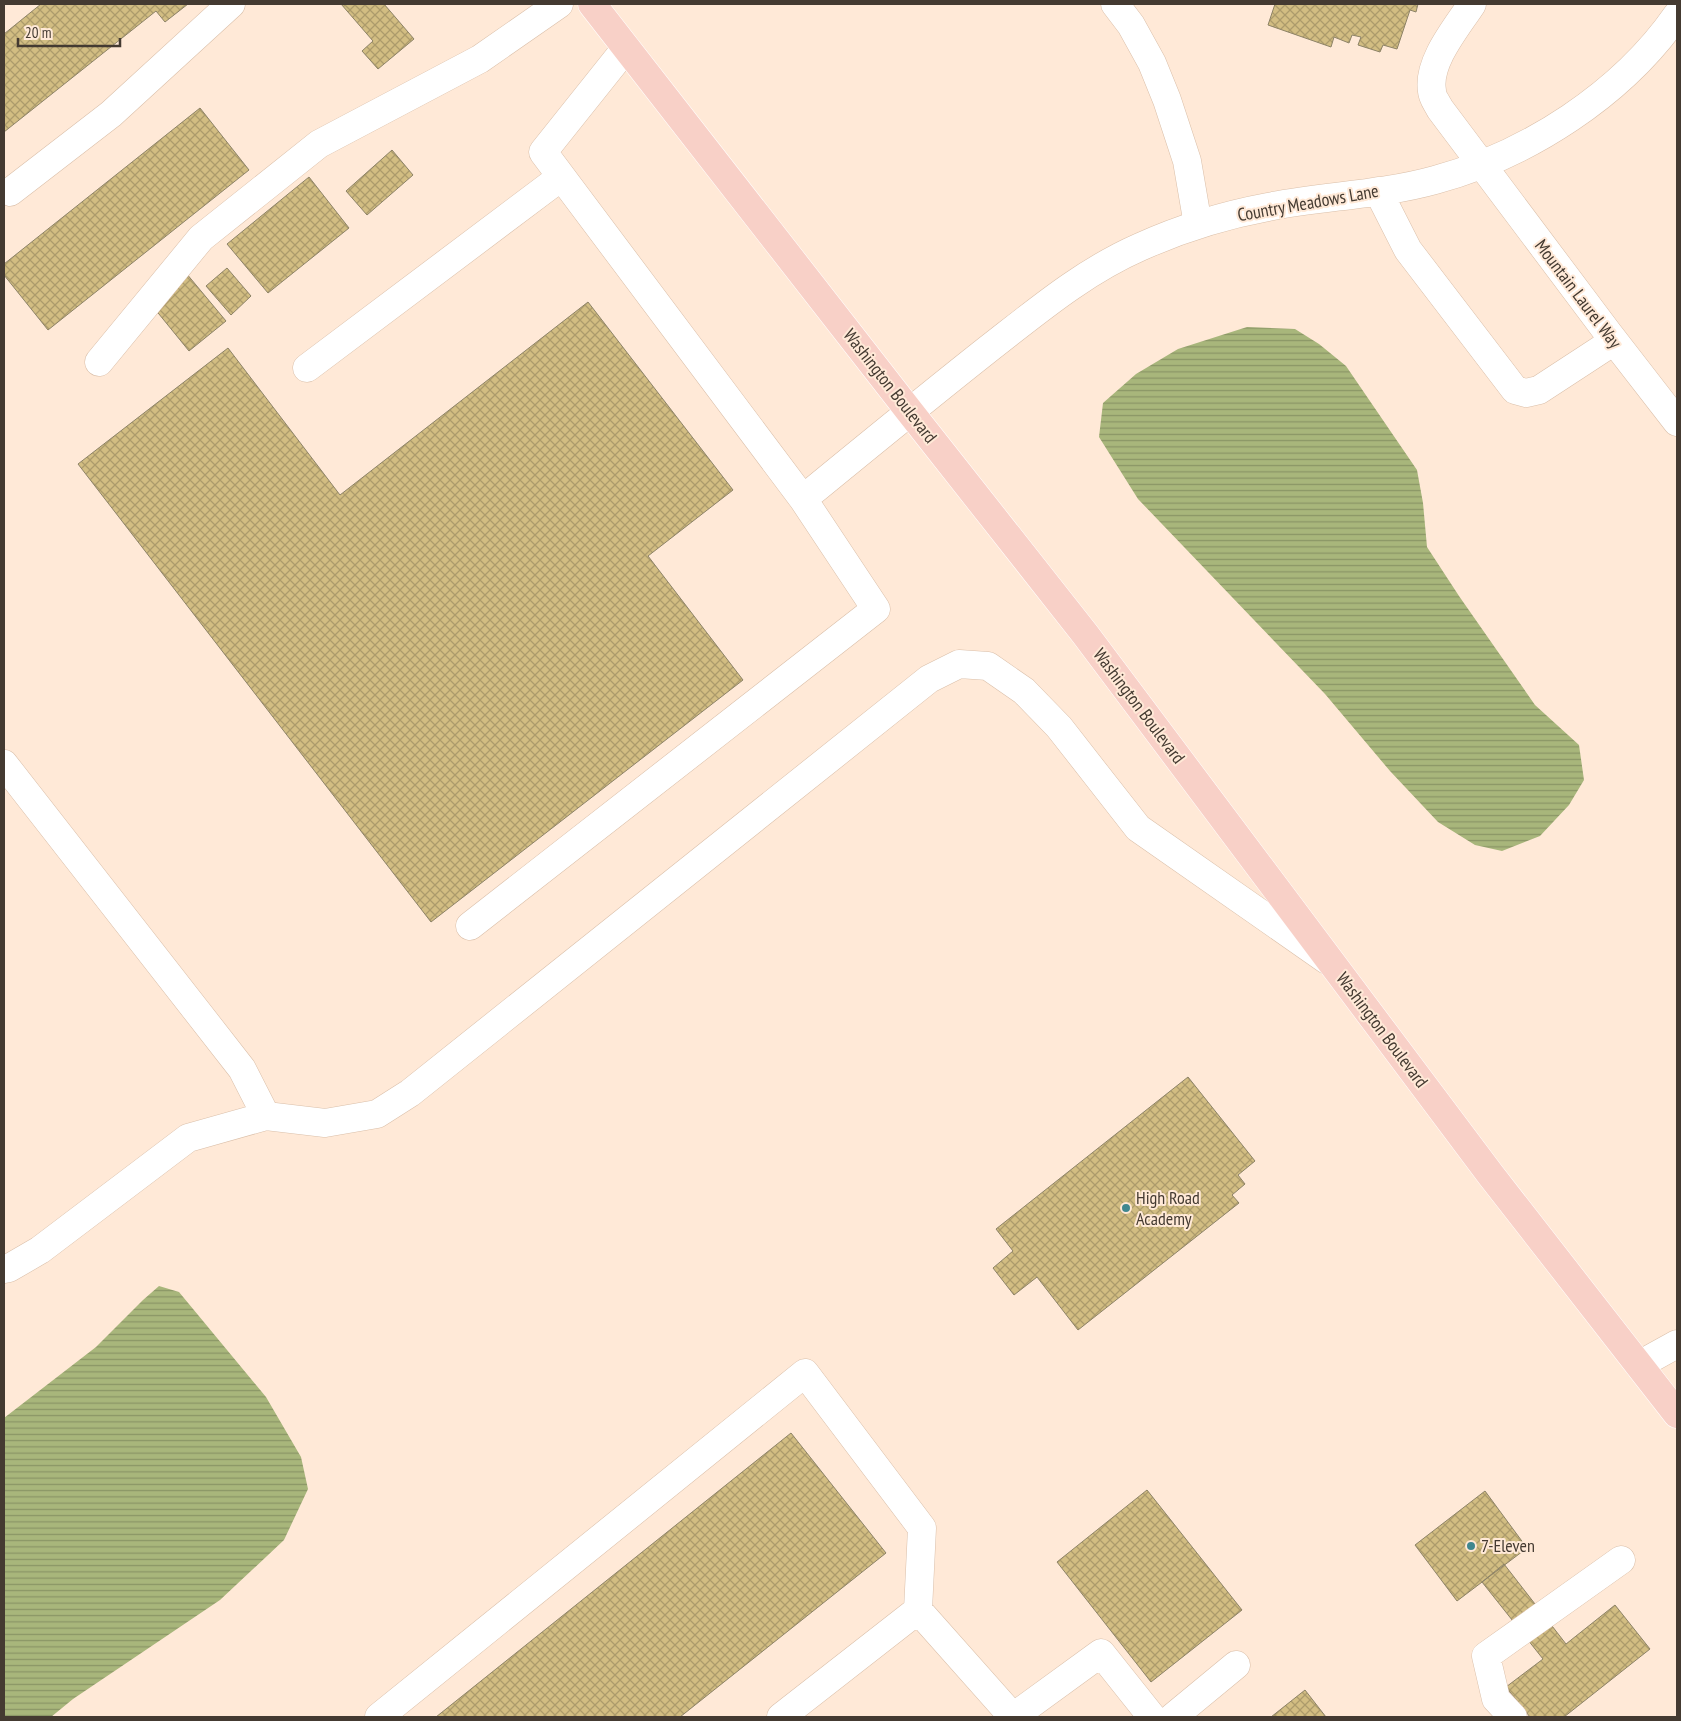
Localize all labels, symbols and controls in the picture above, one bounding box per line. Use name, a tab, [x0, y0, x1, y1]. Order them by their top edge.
scale bar	[18, 15, 120, 47]
text: 20 m	[25, 23, 51, 42]
street label: Country Meadows Lane	[1236, 179, 1380, 226]
street label: Mountain Laurel Way	[1530, 235, 1627, 353]
street label: Washington Boulevard	[839, 324, 942, 447]
street label: Washington Boulevard	[1088, 643, 1190, 768]
street label: Washington Boulevard	[1331, 967, 1433, 1092]
place label: High Road Academy	[1136, 1186, 1200, 1230]
marker: High Road Academy	[1120, 1202, 1132, 1214]
place label: 7-Eleven	[1481, 1534, 1535, 1557]
marker: 7-Eleven	[1465, 1540, 1477, 1552]

